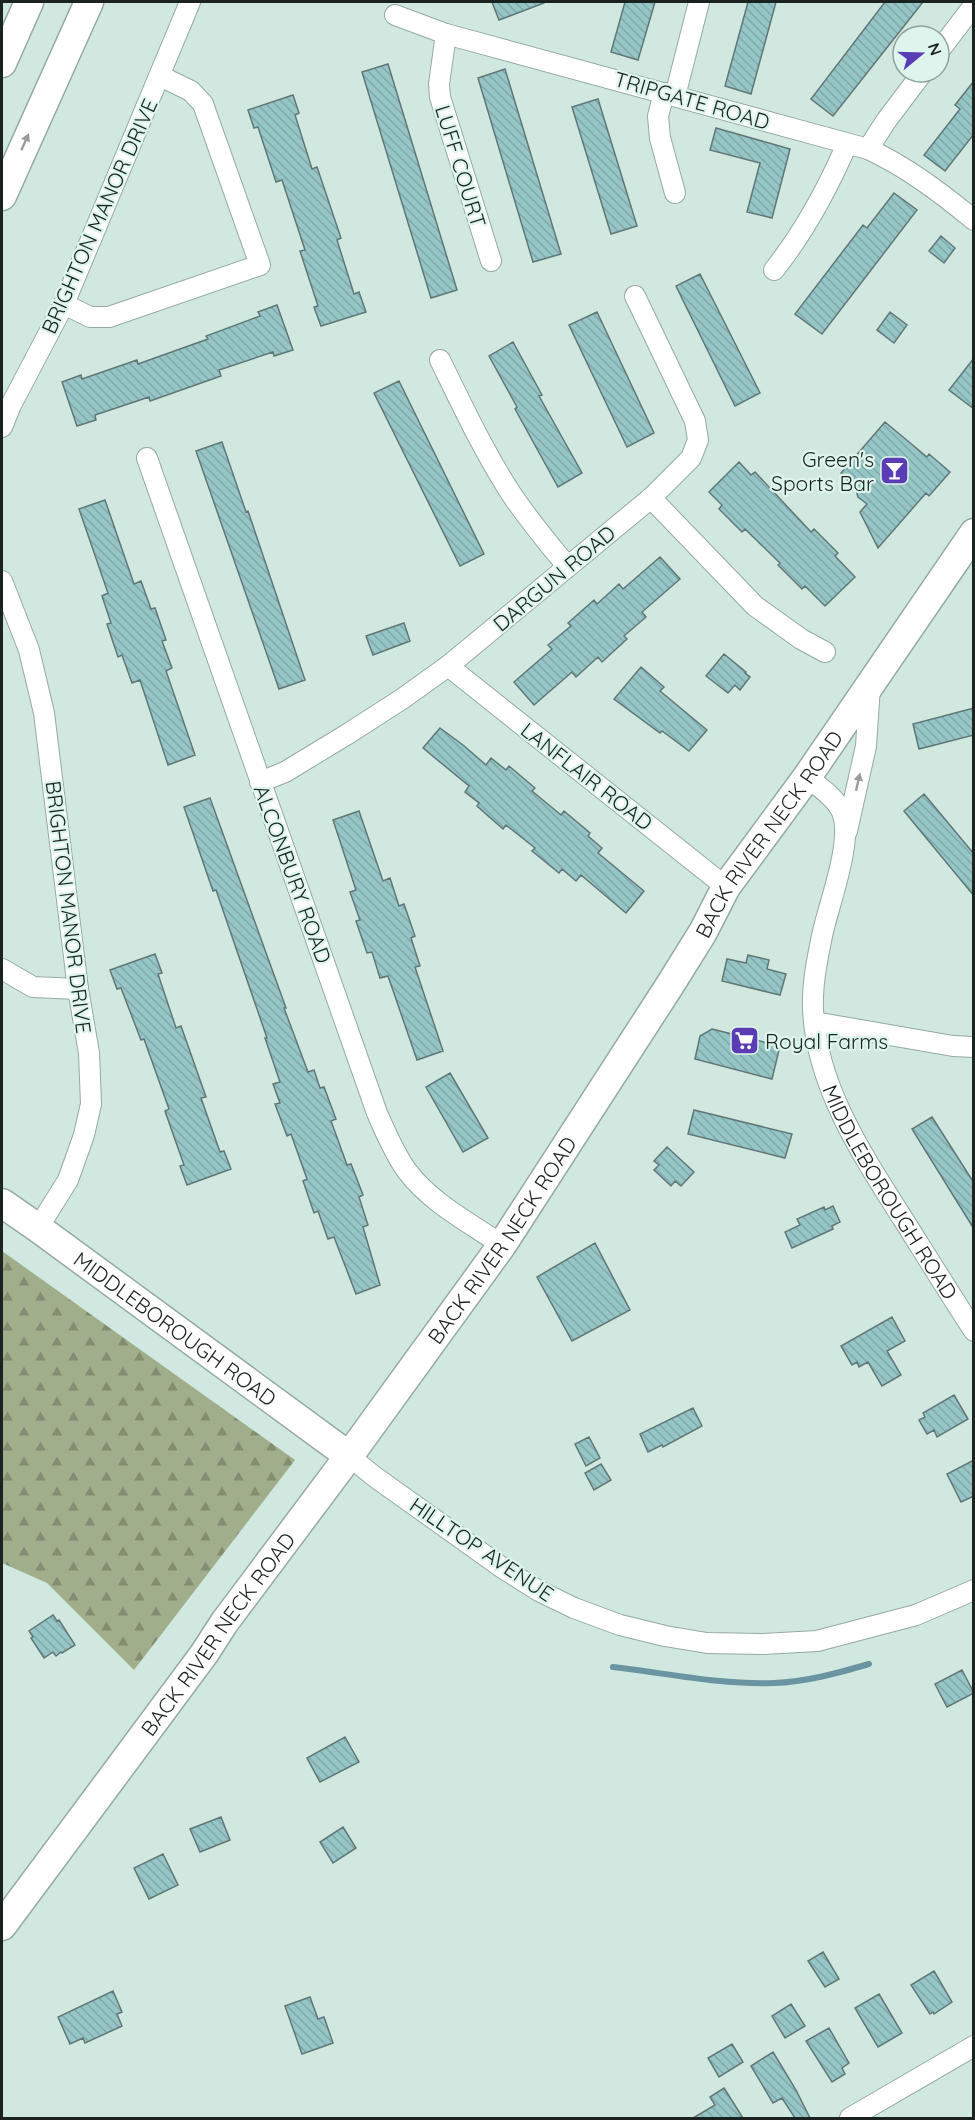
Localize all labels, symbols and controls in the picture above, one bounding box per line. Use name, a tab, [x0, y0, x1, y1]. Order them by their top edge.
north arrow	[891, 24, 951, 84]
text: N	[924, 40, 947, 58]
street label: TRIPGATE ROAD	[611, 65, 773, 135]
street label: BRIGHTON MANOR DRIVE	[35, 94, 163, 338]
street label: LUFF COURT	[430, 102, 492, 230]
one-way arrow	[21, 134, 30, 151]
place label: Green's Sports Bar	[771, 446, 874, 496]
bar icon: Green's Sports Bar	[879, 455, 911, 487]
street label: DARGUN ROAD	[488, 519, 620, 637]
street label: LANFLAIR ROAD	[516, 716, 658, 836]
street label: BACK RIVER NECK ROAD	[689, 725, 848, 942]
one-way arrow	[853, 773, 863, 791]
street label: BRIGHTON MANOR DRIVE	[41, 779, 97, 1035]
street label: ALCONBURY ROAD	[249, 781, 337, 967]
supermarket icon: Royal Farms	[728, 1025, 760, 1057]
place label: Royal Farms	[765, 1028, 888, 1054]
street label: MIDDLEBOROUGH ROAD	[817, 1081, 963, 1304]
street label: BACK RIVER NECK ROAD	[422, 1132, 582, 1349]
street label: MIDDLEBOROUGH ROAD	[69, 1246, 282, 1411]
street label: HILLTOP AVENUE	[405, 1491, 559, 1607]
street label: BACK RIVER NECK ROAD	[135, 1527, 300, 1741]

